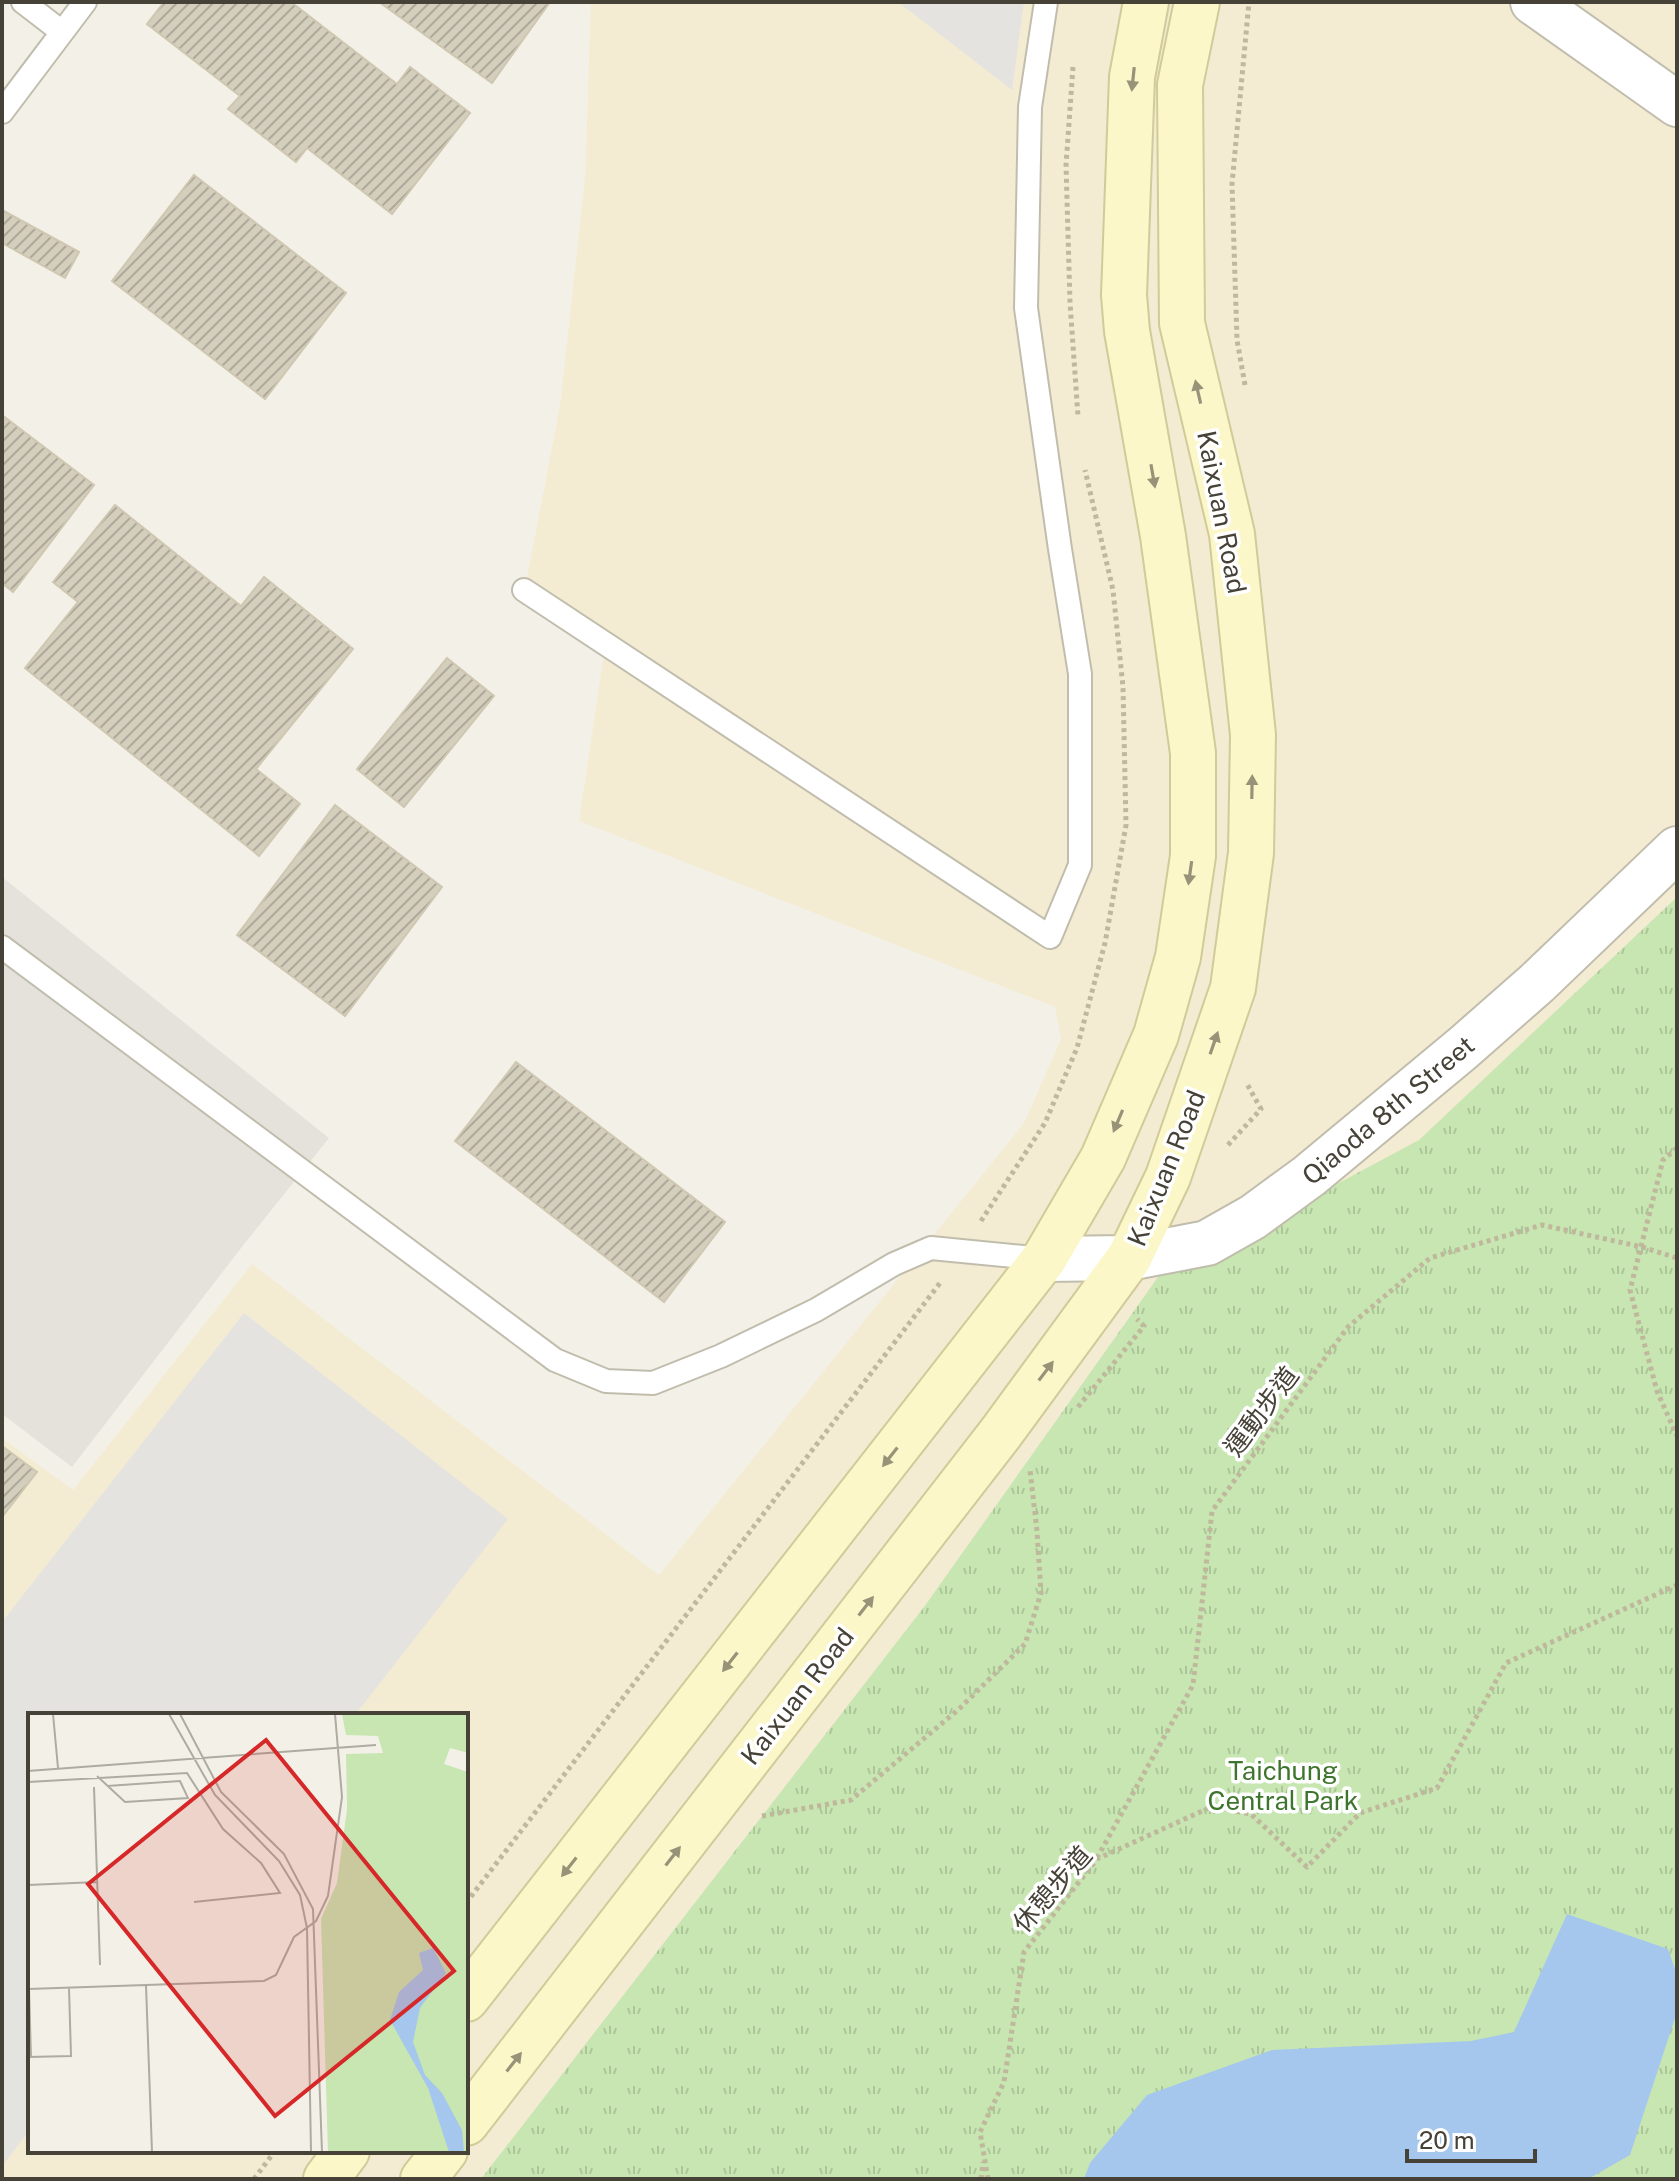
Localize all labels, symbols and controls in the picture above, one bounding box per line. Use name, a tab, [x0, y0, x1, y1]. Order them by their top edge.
one-way arrow	[1127, 67, 1140, 92]
one-way arrow	[1191, 380, 1204, 405]
street label: Kaixuan Road	[1191, 428, 1253, 596]
one-way arrow	[1147, 464, 1159, 489]
one-way arrow	[1246, 774, 1258, 799]
one-way arrow	[1183, 861, 1196, 886]
street label: Qiaoda 8th Street	[1296, 1029, 1480, 1191]
one-way arrow	[1209, 1031, 1221, 1055]
street label: Kaixuan Road	[1121, 1086, 1211, 1250]
one-way arrow	[1112, 1109, 1125, 1133]
street label: 運動步道	[1217, 1360, 1305, 1462]
one-way arrow	[1038, 1361, 1054, 1381]
one-way arrow	[882, 1447, 898, 1467]
one-way arrow	[858, 1596, 874, 1616]
street label: Kaixuan Road	[734, 1621, 860, 1771]
one-way arrow	[722, 1652, 738, 1672]
inset map	[28, 1713, 468, 2153]
park label: Taichung Central Park	[1208, 1755, 1358, 1816]
street label: 休憩步道	[1006, 1840, 1098, 1938]
one-way arrow	[664, 1846, 681, 1866]
one-way arrow	[562, 1857, 578, 1877]
one-way arrow	[505, 2052, 521, 2072]
scale bar	[1407, 2113, 1535, 2163]
text: 20 m	[1419, 2126, 1475, 2154]

